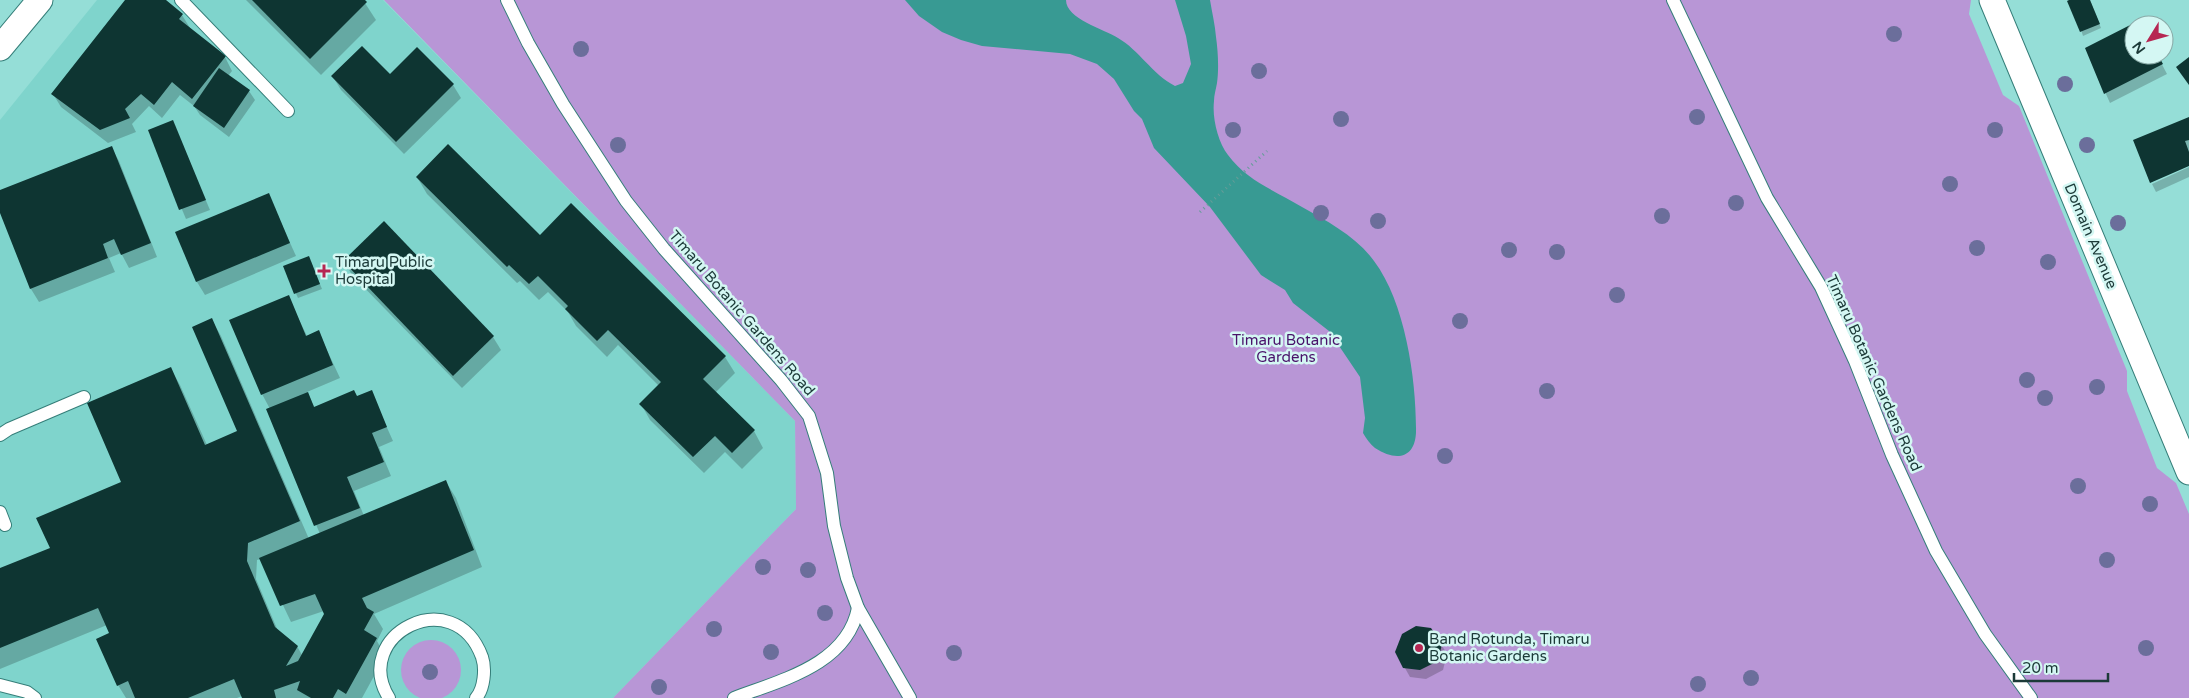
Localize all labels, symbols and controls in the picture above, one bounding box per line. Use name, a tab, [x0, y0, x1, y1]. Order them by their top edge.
north arrow	[2124, 15, 2174, 65]
text: N	[2129, 38, 2149, 57]
street label: Domain Avenue	[2061, 181, 2121, 291]
street label: Timaru Botanic Gardens Road	[665, 227, 819, 399]
place label: Timaru Public Hospital	[335, 253, 433, 288]
marker: Timaru Public Hospital	[317, 264, 331, 278]
street label: Timaru Botanic Gardens Road	[1822, 272, 1926, 474]
park label: Timaru Botanic Gardens	[1232, 331, 1340, 366]
place label: Band Rotunda, Timaru Botanic Gardens	[1429, 630, 1590, 665]
marker: Band Rotunda, Timaru Botanic Gardens	[1413, 642, 1425, 654]
scale bar	[2014, 650, 2108, 682]
text: 20 m	[2022, 659, 2059, 677]

